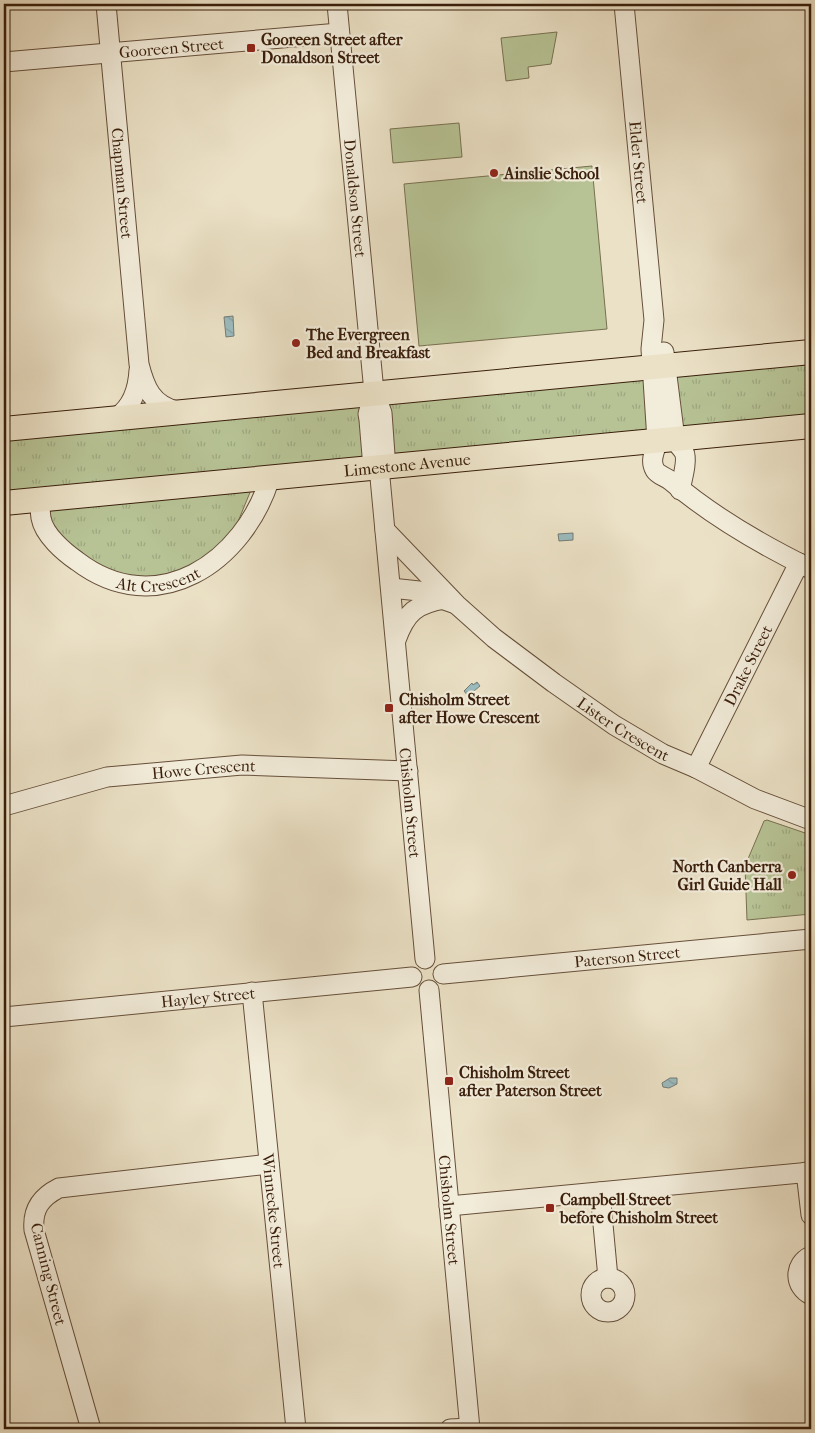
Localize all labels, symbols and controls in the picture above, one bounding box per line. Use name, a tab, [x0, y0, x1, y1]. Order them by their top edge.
place label: Gooreen Street after Donaldson Street	[261, 30, 404, 67]
street label: Gooreen Street	[118, 34, 225, 62]
marker: Gooreen Street after Donaldson Street	[245, 42, 257, 54]
street label: Elder Street	[625, 120, 652, 205]
street label: Chapman Street	[107, 127, 137, 240]
street label: Donaldson Street	[340, 138, 370, 259]
place label: Ainslie School	[503, 164, 600, 183]
marker: Ainslie School	[488, 167, 500, 179]
place label: The Evergreen Bed and Breakfast	[305, 325, 431, 362]
marker: The Evergreen Bed and Breakfast	[290, 337, 302, 349]
street label: Limestone Avenue	[343, 450, 472, 481]
street label: Alt Crescent	[114, 563, 204, 596]
street label: Drake Street	[720, 622, 776, 709]
place label: Chisholm Street after Howe Crescent	[399, 690, 540, 727]
street label: Lister Crescent	[574, 693, 672, 766]
marker: Chisholm Street after Howe Crescent	[383, 702, 395, 714]
street label: Chisholm Street	[395, 747, 425, 859]
street label: Howe Crescent	[151, 756, 256, 783]
place label: North Canberra Girl Guide Hall	[672, 857, 783, 894]
marker: North Canberra Girl Guide Hall	[786, 869, 798, 881]
street label: Paterson Street	[573, 942, 681, 971]
street label: Hayley Street	[160, 983, 256, 1012]
place label: Chisholm Street after Paterson Street	[459, 1063, 602, 1100]
marker: Chisholm Street after Paterson Street	[443, 1075, 455, 1087]
street label: Winnecke Street	[258, 1152, 289, 1270]
street label: Chisholm Street	[434, 1154, 464, 1266]
place label: Campbell Street before Chisholm Street	[559, 1190, 718, 1227]
marker: Campbell Street before Chisholm Street	[544, 1202, 556, 1214]
street label: Canning Street	[27, 1221, 70, 1328]

